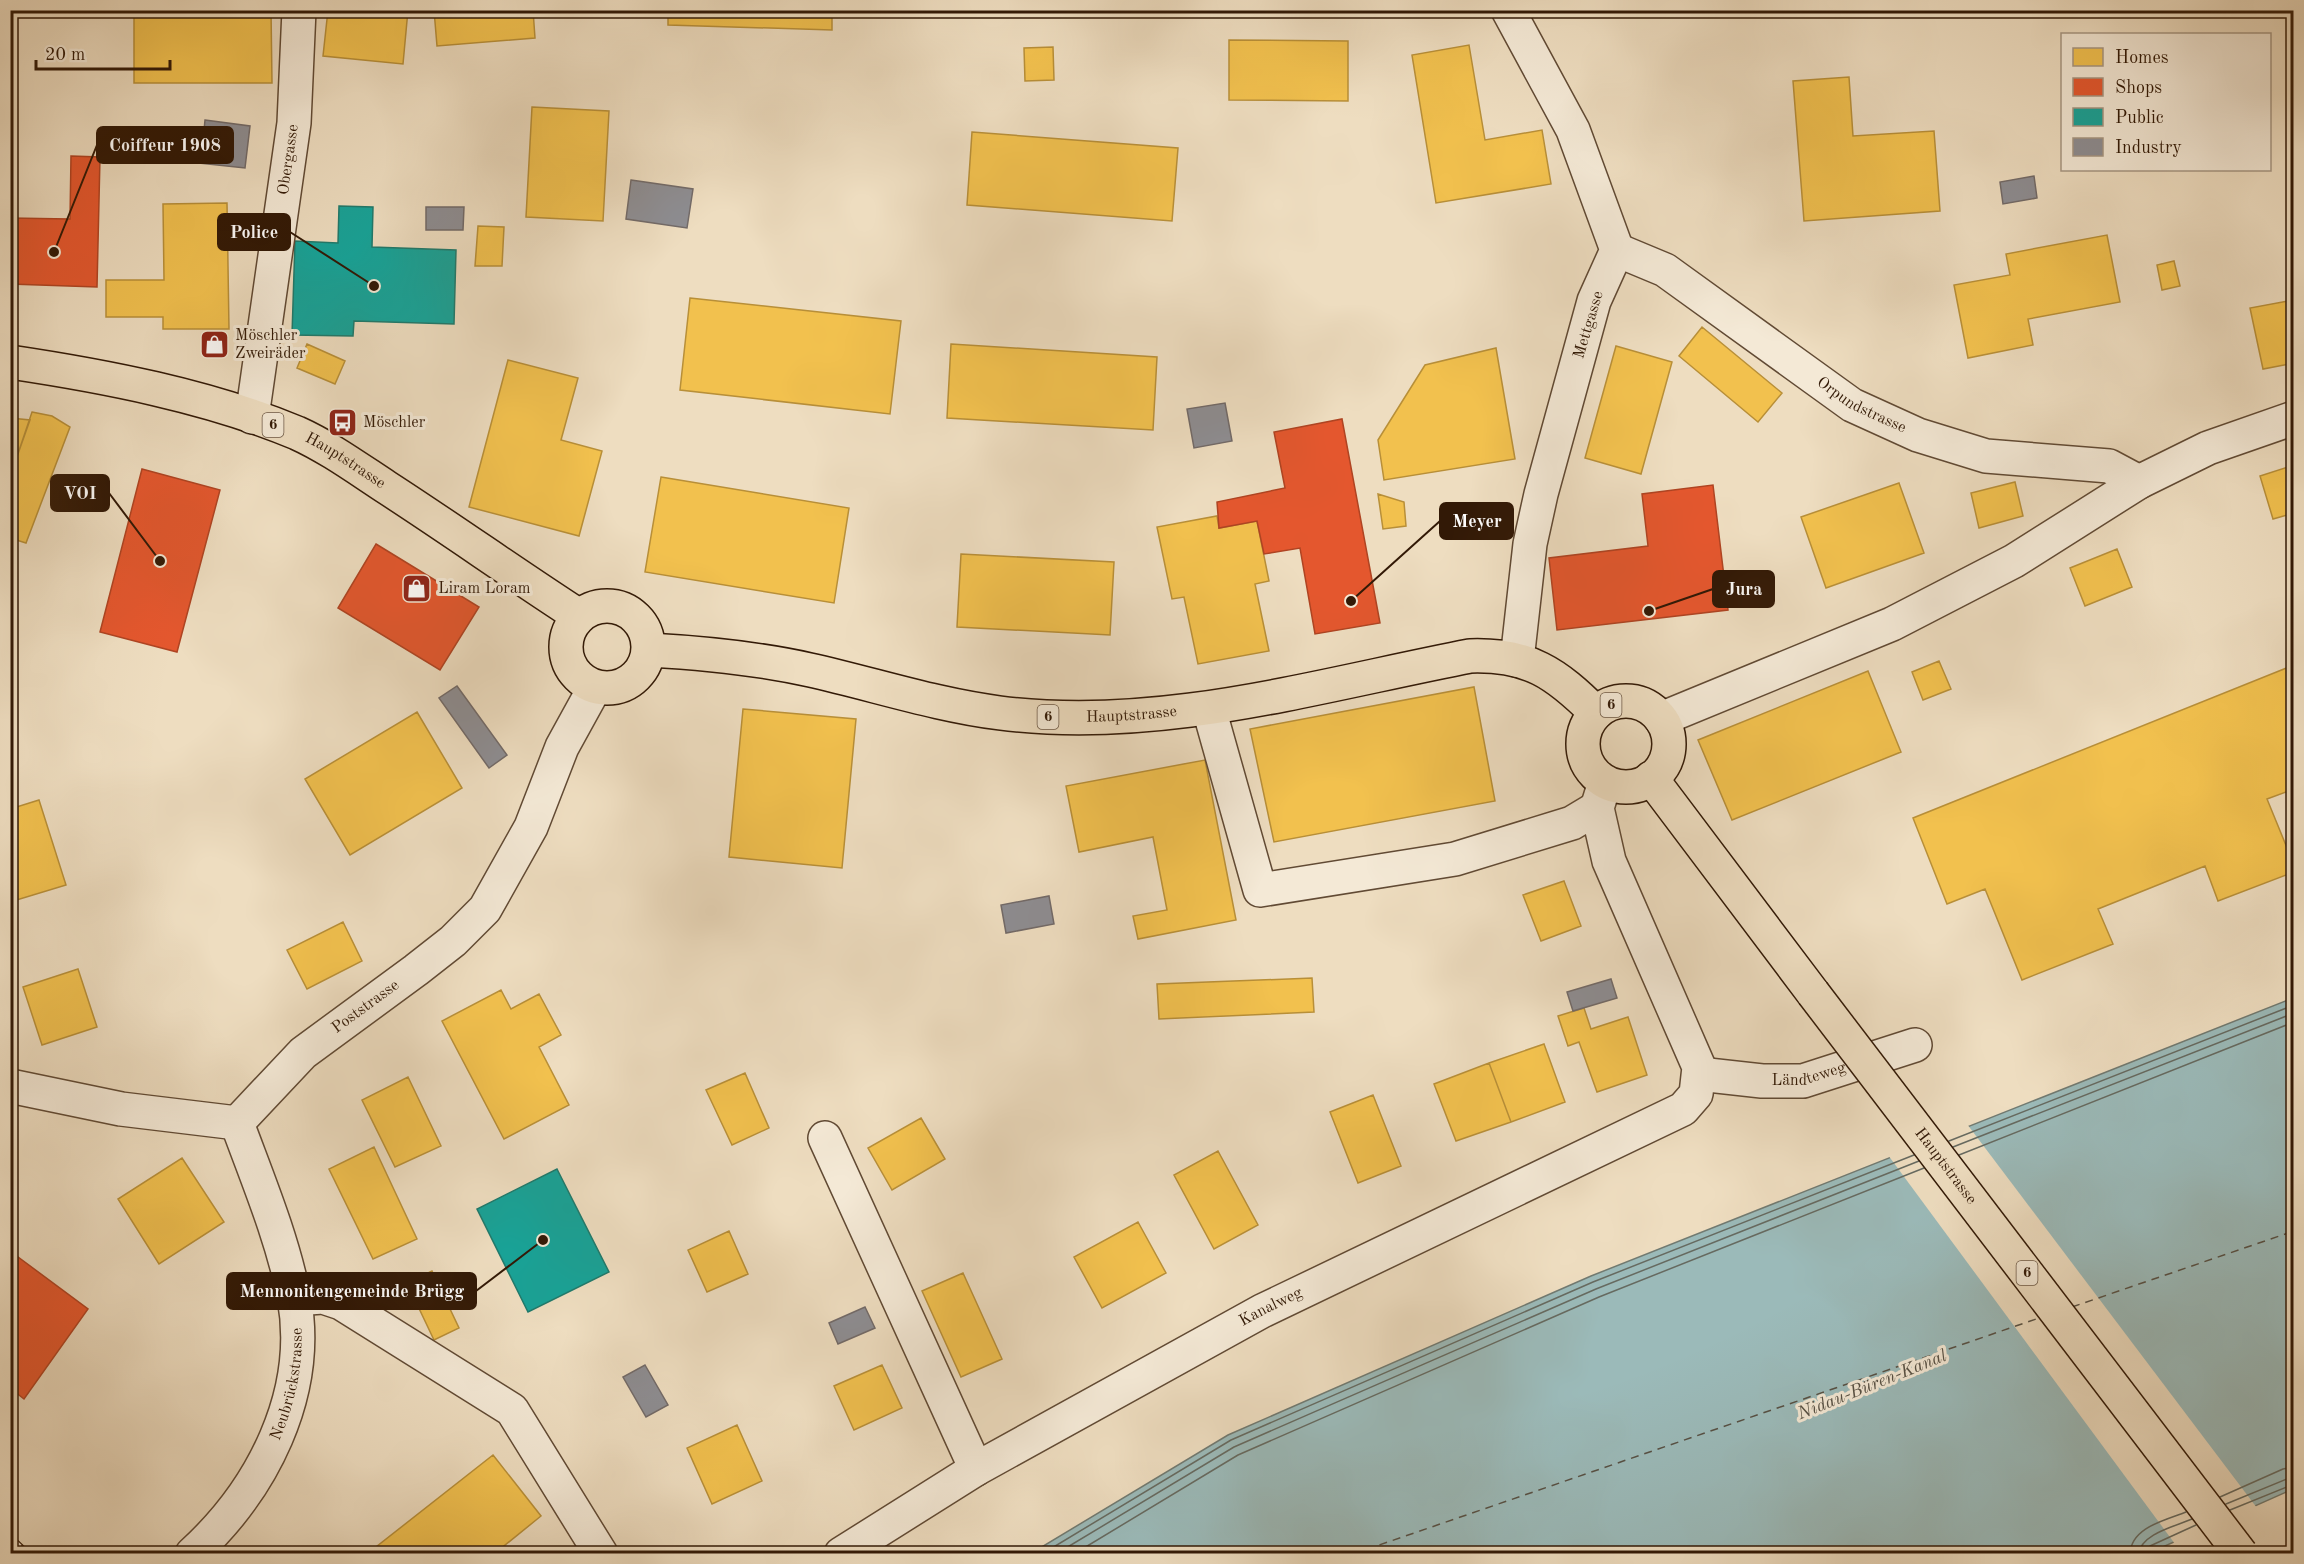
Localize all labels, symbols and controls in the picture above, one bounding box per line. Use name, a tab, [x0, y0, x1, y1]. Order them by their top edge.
scale bar	[36, 33, 170, 71]
legend	[2061, 33, 2271, 171]
text: 20 m	[45, 46, 85, 64]
text: Homes	[2115, 49, 2169, 67]
text: Shops	[2115, 79, 2162, 97]
text: Public	[2115, 109, 2164, 127]
street label: Obergasse	[276, 123, 302, 196]
callout: Coiffeur 1908	[97, 127, 233, 163]
text: Coiffeur 1908	[109, 137, 221, 155]
text: Industry	[2115, 139, 2182, 157]
callout: Police	[218, 214, 290, 250]
text: Police	[230, 224, 278, 242]
street label: Mettgasse	[1571, 289, 1607, 361]
place label: Möschler Zweiräder	[235, 328, 306, 362]
shop icon: Möschler Zweiräder	[198, 329, 230, 361]
street label: Orpundstrasse	[1814, 374, 1908, 436]
bus stop icon: Möschler	[326, 407, 358, 439]
road number: 6	[262, 413, 284, 437]
place label: Möschler	[363, 415, 426, 431]
street label: Hauptstrasse	[302, 430, 388, 492]
callout: VOI	[51, 475, 109, 511]
text: VOI	[63, 485, 97, 503]
callout: Meyer	[1440, 503, 1513, 539]
text: Meyer	[1452, 513, 1502, 531]
callout: Jura	[1713, 571, 1774, 607]
shop icon: Liram Loram	[401, 573, 433, 605]
place label: Liram Loram	[438, 581, 531, 597]
text: Jura	[1726, 581, 1762, 599]
road number: 6	[1600, 693, 1622, 717]
street label: Hauptstrasse	[1086, 704, 1178, 726]
road number: 6	[1038, 705, 1058, 729]
street label: Poststrasse	[329, 977, 402, 1037]
street label: Ländteweg	[1771, 1060, 1848, 1089]
street label: Hauptstrasse	[1911, 1125, 1979, 1207]
road number: 6	[2016, 1261, 2038, 1285]
callout: Mennonitengemeinde Brügg	[227, 1273, 476, 1309]
text: Mennonitengemeinde Brügg	[240, 1283, 464, 1301]
street label: Kanalweg	[1237, 1285, 1305, 1330]
street label: Neubrückstrasse	[268, 1327, 306, 1443]
water label: Nidau-Büren-Kanal	[1794, 1346, 1950, 1424]

